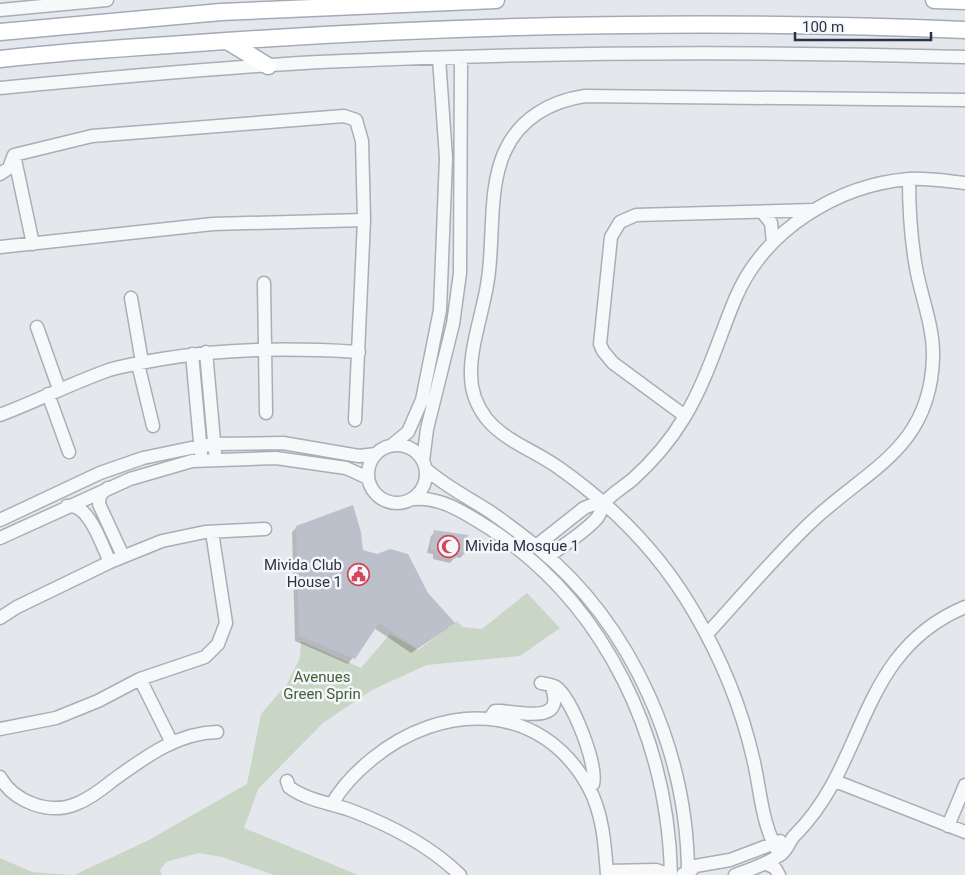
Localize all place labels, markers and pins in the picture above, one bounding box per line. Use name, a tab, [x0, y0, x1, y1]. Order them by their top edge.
mosque icon: Mivida Mosque 1	[437, 534, 461, 558]
place label: Mivida Mosque 1	[465, 537, 579, 555]
place label: Mivida Club House 1	[264, 556, 342, 591]
public building icon: Mivida Club House 1	[346, 562, 370, 586]

